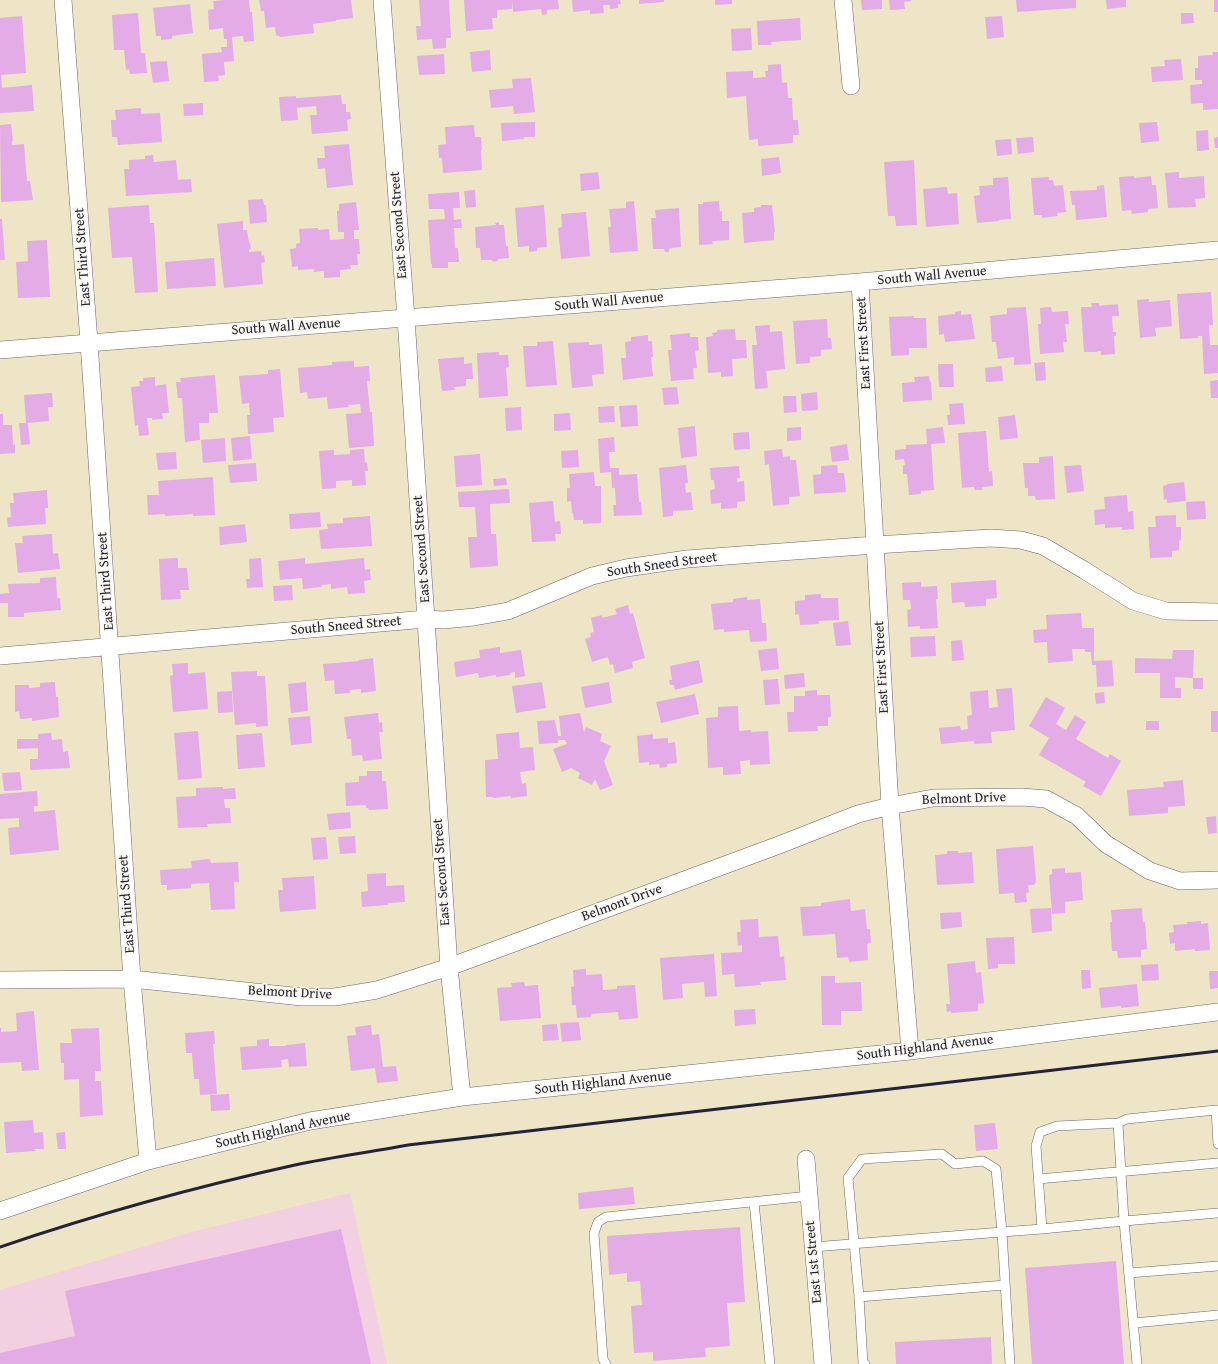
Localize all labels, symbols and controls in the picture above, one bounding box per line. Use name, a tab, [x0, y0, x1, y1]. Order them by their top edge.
street label: East Second Street	[387, 171, 411, 279]
street label: East Third Street	[71, 207, 95, 307]
street label: South Wall Avenue	[877, 263, 987, 289]
street label: South Wall Avenue	[554, 289, 664, 315]
street label: East First Street	[853, 296, 875, 390]
street label: South Wall Avenue	[231, 315, 341, 339]
street label: East Second Street	[410, 495, 434, 603]
street label: East Third Street	[94, 531, 118, 631]
street label: South Sneed Street	[606, 549, 718, 581]
street label: South Sneed Street	[290, 613, 402, 639]
street label: East First Street	[871, 620, 893, 714]
street label: Belmont Drive	[922, 789, 1006, 809]
street label: East Second Street	[430, 818, 454, 926]
street label: East Third Street	[115, 854, 139, 954]
street label: Belmont Drive	[580, 881, 664, 925]
street label: Belmont Drive	[247, 982, 333, 1004]
street label: South Highland Avenue	[856, 1031, 994, 1065]
street label: South Highland Avenue	[534, 1067, 672, 1099]
street label: South Highland Avenue	[214, 1107, 352, 1153]
street label: East 1st Street	[802, 1220, 826, 1304]

